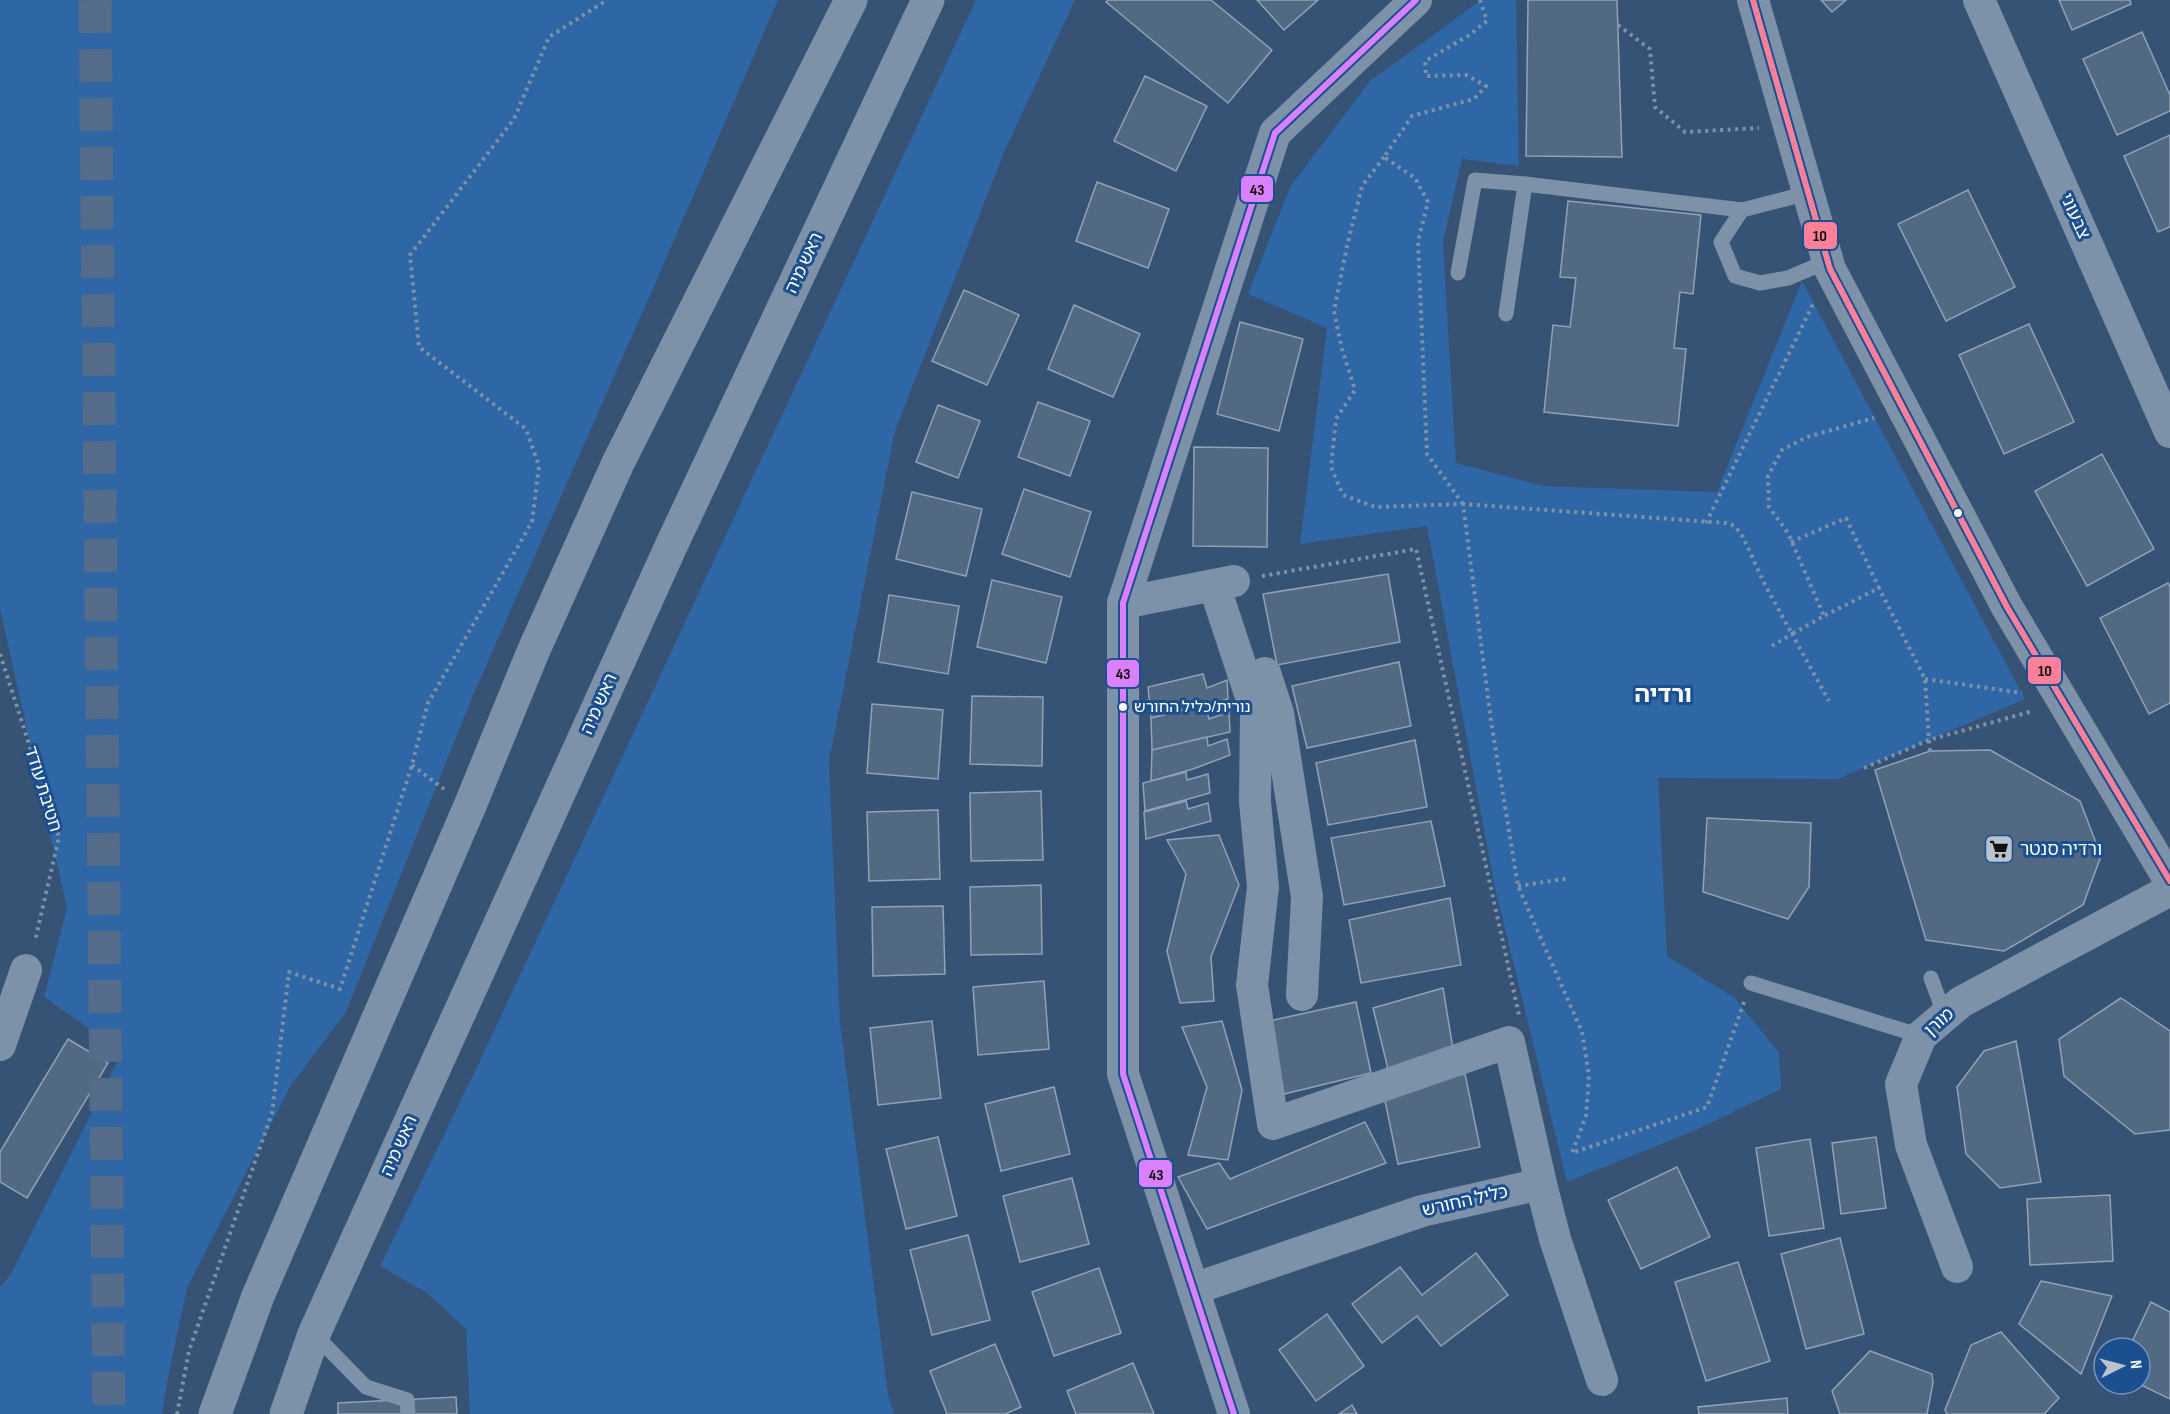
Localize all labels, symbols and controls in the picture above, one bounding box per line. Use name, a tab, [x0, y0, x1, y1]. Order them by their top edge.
line badge: 43	[1240, 175, 1274, 203]
text: 43	[1250, 181, 1264, 200]
street label: צבעוני	[2056, 190, 2094, 242]
line badge: 10	[1803, 221, 1838, 250]
text: 10	[1813, 227, 1827, 246]
street label: ראש מיה	[781, 229, 827, 297]
unlabelled marker	[1952, 507, 1964, 519]
line badge: 10	[2027, 656, 2062, 685]
line badge: 43	[1106, 659, 1140, 688]
text: 10	[2038, 662, 2052, 681]
text: 43	[1116, 665, 1130, 684]
street label: ראש מיה	[576, 670, 622, 738]
district label: ורדיה	[1634, 680, 1692, 709]
place label: נורית/כליל החורש	[1134, 698, 1251, 717]
marker: נורית/כליל החורש	[1117, 701, 1129, 713]
street label: חטיבת עודד	[20, 744, 66, 834]
supermarket icon: ורדיה סנטר	[1983, 833, 2015, 865]
place label: ורדיה סנטר	[2020, 839, 2102, 860]
street label: מורן	[1920, 1003, 1958, 1041]
street label: ראש מיה	[376, 1112, 422, 1180]
line badge: 43	[1138, 1159, 1173, 1188]
text: 43	[1149, 1166, 1163, 1185]
street label: כליל החורש	[1420, 1181, 1510, 1221]
north arrow	[2092, 1336, 2152, 1396]
text: N	[2126, 1359, 2145, 1370]

